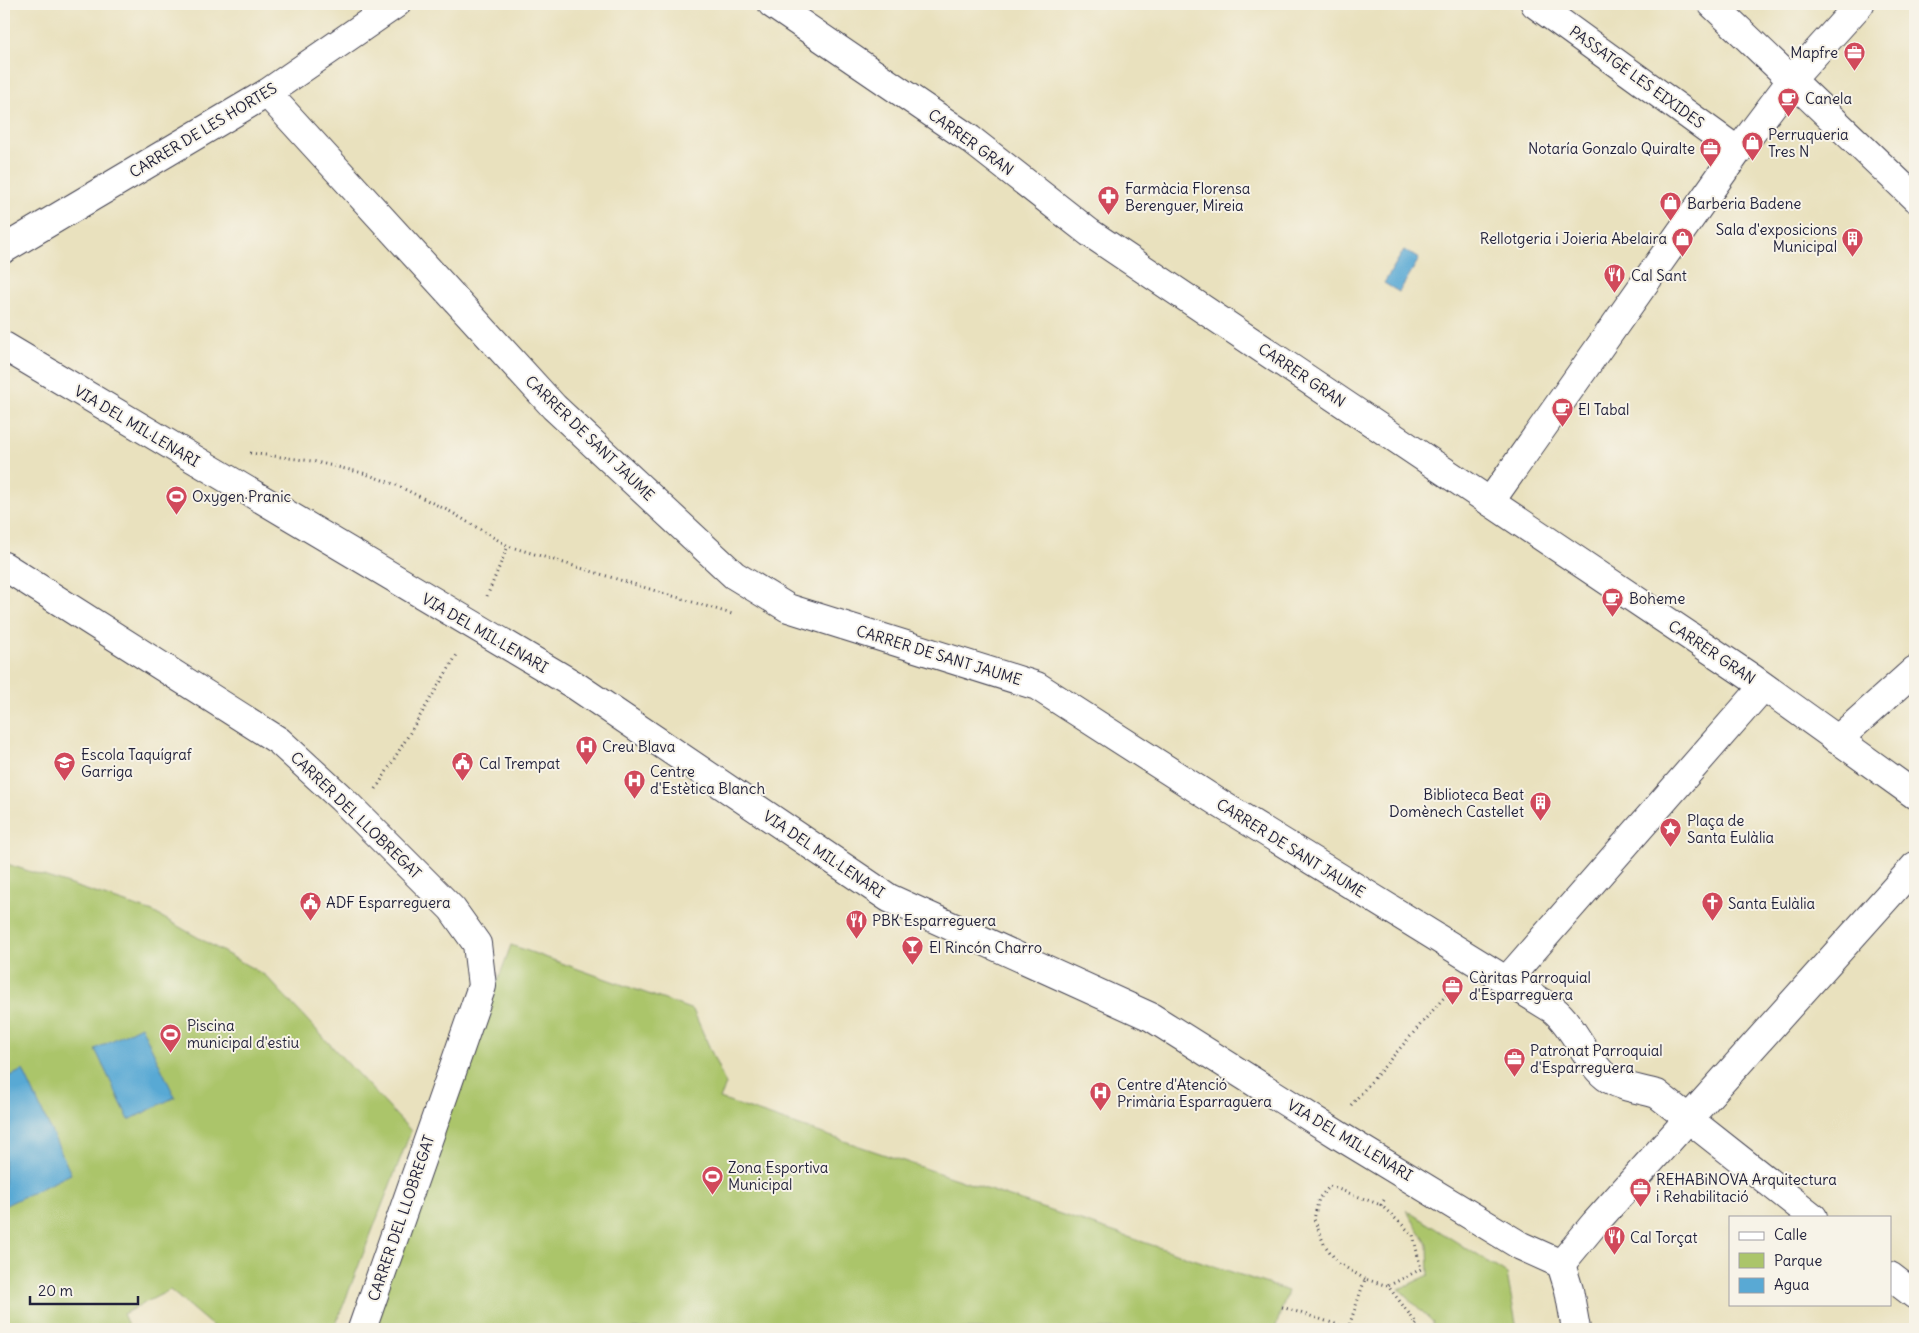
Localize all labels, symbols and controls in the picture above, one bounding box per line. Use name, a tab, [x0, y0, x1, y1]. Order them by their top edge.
street label: PASSATGE LES EIXIDES	[1566, 22, 1708, 132]
office icon: Mapfre	[1842, 40, 1866, 71]
place label: Mapfre	[1790, 43, 1838, 62]
street label: CARRER DE LES HORTES	[126, 78, 280, 182]
cafe icon: Canela	[1777, 86, 1801, 117]
place label: Canela	[1805, 89, 1852, 108]
street label: CARRER GRAN	[925, 105, 1017, 179]
place label: Perruqueria Tres N	[1768, 125, 1849, 161]
shop icon: Perruqueria Tres N	[1740, 131, 1764, 162]
office icon: Notaría Gonzalo Quiralte	[1699, 136, 1723, 167]
place label: Notaría Gonzalo Quiralte	[1528, 139, 1695, 158]
place label: Farmàcia Florensa Berenguer, Mireia	[1125, 179, 1251, 215]
pharmacy icon: Farmàcia Florensa Berenguer, Mireia	[1097, 185, 1121, 216]
shop icon: Barberia Badene	[1659, 191, 1683, 222]
place label: Barberia Badene	[1687, 194, 1801, 213]
place label: Sala d'exposicions Municipal	[1716, 220, 1837, 256]
shop icon: Rellotgeria i Joieria Abelaira	[1671, 226, 1695, 257]
building icon: Sala d'exposicions Municipal	[1841, 226, 1865, 257]
place label: Rellotgeria i Joieria Abelaira	[1480, 229, 1667, 248]
restaurant icon: Cal Sant	[1603, 263, 1627, 294]
place label: Cal Sant	[1631, 266, 1687, 285]
street label: CARRER GRAN	[1255, 339, 1349, 411]
street label: CARRER DE SANT JAUME	[522, 371, 659, 505]
street label: VIA DEL MIL·LENARI	[71, 381, 203, 471]
cafe icon: El Tabal	[1550, 397, 1574, 428]
place label: El Tabal	[1578, 400, 1629, 419]
sports icon: Oxygen·Pranic	[164, 484, 188, 515]
place label: Oxygen·Pranic	[192, 487, 292, 506]
cafe icon: Boheme	[1601, 586, 1625, 617]
street label: VIA DEL MIL·LENARI	[419, 589, 551, 677]
place label: Boheme	[1629, 589, 1685, 608]
street label: CARRER GRAN	[1665, 616, 1759, 688]
street label: CARRER DE SANT JAUME	[854, 621, 1024, 689]
hospital icon: Creu Blava	[574, 734, 598, 765]
place label: Creu Blava	[602, 737, 676, 756]
place label: Escola Taquígraf Garriga	[81, 745, 193, 781]
street label: CARRER DEL LLOBREGAT	[287, 748, 426, 883]
school or university icon: Escola Taquígraf Garriga	[53, 751, 77, 782]
public building icon: Cal Trempat	[451, 751, 475, 782]
place label: Cal Trempat	[479, 754, 560, 773]
place label: Centre d'Estètica Blanch	[650, 762, 765, 798]
hospital icon: Centre d'Estètica Blanch	[622, 768, 646, 799]
place label: Biblioteca Beat Domènech Castellet	[1389, 785, 1524, 821]
building icon: Biblioteca Beat Domènech Castellet	[1528, 791, 1552, 822]
street label: CARRER DE SANT JAUME	[1213, 794, 1369, 902]
street label: VIA DEL MIL·LENARI	[760, 806, 888, 902]
place label: Plaça de Santa Eulàlia	[1687, 811, 1775, 847]
place icon: Plaça de Santa Eulàlia	[1659, 817, 1683, 848]
public building icon: ADF Esparreguera	[298, 890, 322, 921]
church icon: Santa Eulàlia	[1700, 891, 1724, 922]
place label: ADF Esparreguera	[326, 893, 451, 912]
place label: Santa Eulàlia	[1728, 894, 1816, 913]
restaurant icon: PBK Esparreguera	[844, 908, 868, 939]
place label: PBK Esparreguera	[872, 911, 996, 930]
bar icon: El Rincón Charro	[901, 935, 925, 966]
place label: El Rincón Charro	[929, 938, 1042, 957]
place label: Càritas Parroquial d'Esparreguera	[1469, 968, 1591, 1004]
office icon: Càritas Parroquial d'Esparreguera	[1441, 974, 1465, 1005]
place label: Piscina municipal d'estiu	[187, 1016, 300, 1052]
sports icon: Piscina municipal d'estiu	[159, 1022, 183, 1053]
place label: Patronat Parroquial d'Esparreguera	[1530, 1041, 1663, 1077]
office icon: Patronat Parroquial d'Esparreguera	[1502, 1047, 1526, 1078]
place label: Centre d'Atenció Primària Esparraguera	[1117, 1075, 1272, 1111]
hospital icon: Centre d'Atenció Primària Esparraguera	[1089, 1081, 1113, 1112]
street label: VIA DEL MIL·LENARI	[1284, 1095, 1416, 1185]
street label: CARRER DEL LLOBREGAT	[364, 1132, 438, 1304]
place label: Zona Esportiva Municipal	[728, 1158, 829, 1194]
sports icon: Zona Esportiva Municipal	[700, 1164, 724, 1195]
place label: REHABiNOVA Arquitectura i Rehabilitació	[1656, 1170, 1837, 1206]
office icon: REHABiNOVA Arquitectura i Rehabilitació	[1628, 1176, 1652, 1207]
legend	[1729, 1216, 1892, 1306]
restaurant icon: Cal Torçat	[1602, 1225, 1626, 1256]
text: Calle	[1774, 1225, 1807, 1244]
place label: Cal Torçat	[1630, 1228, 1698, 1247]
text: Parque	[1774, 1251, 1822, 1270]
scale bar	[30, 1273, 138, 1305]
text: Agua	[1774, 1275, 1810, 1294]
text: 20 m	[38, 1281, 73, 1300]

